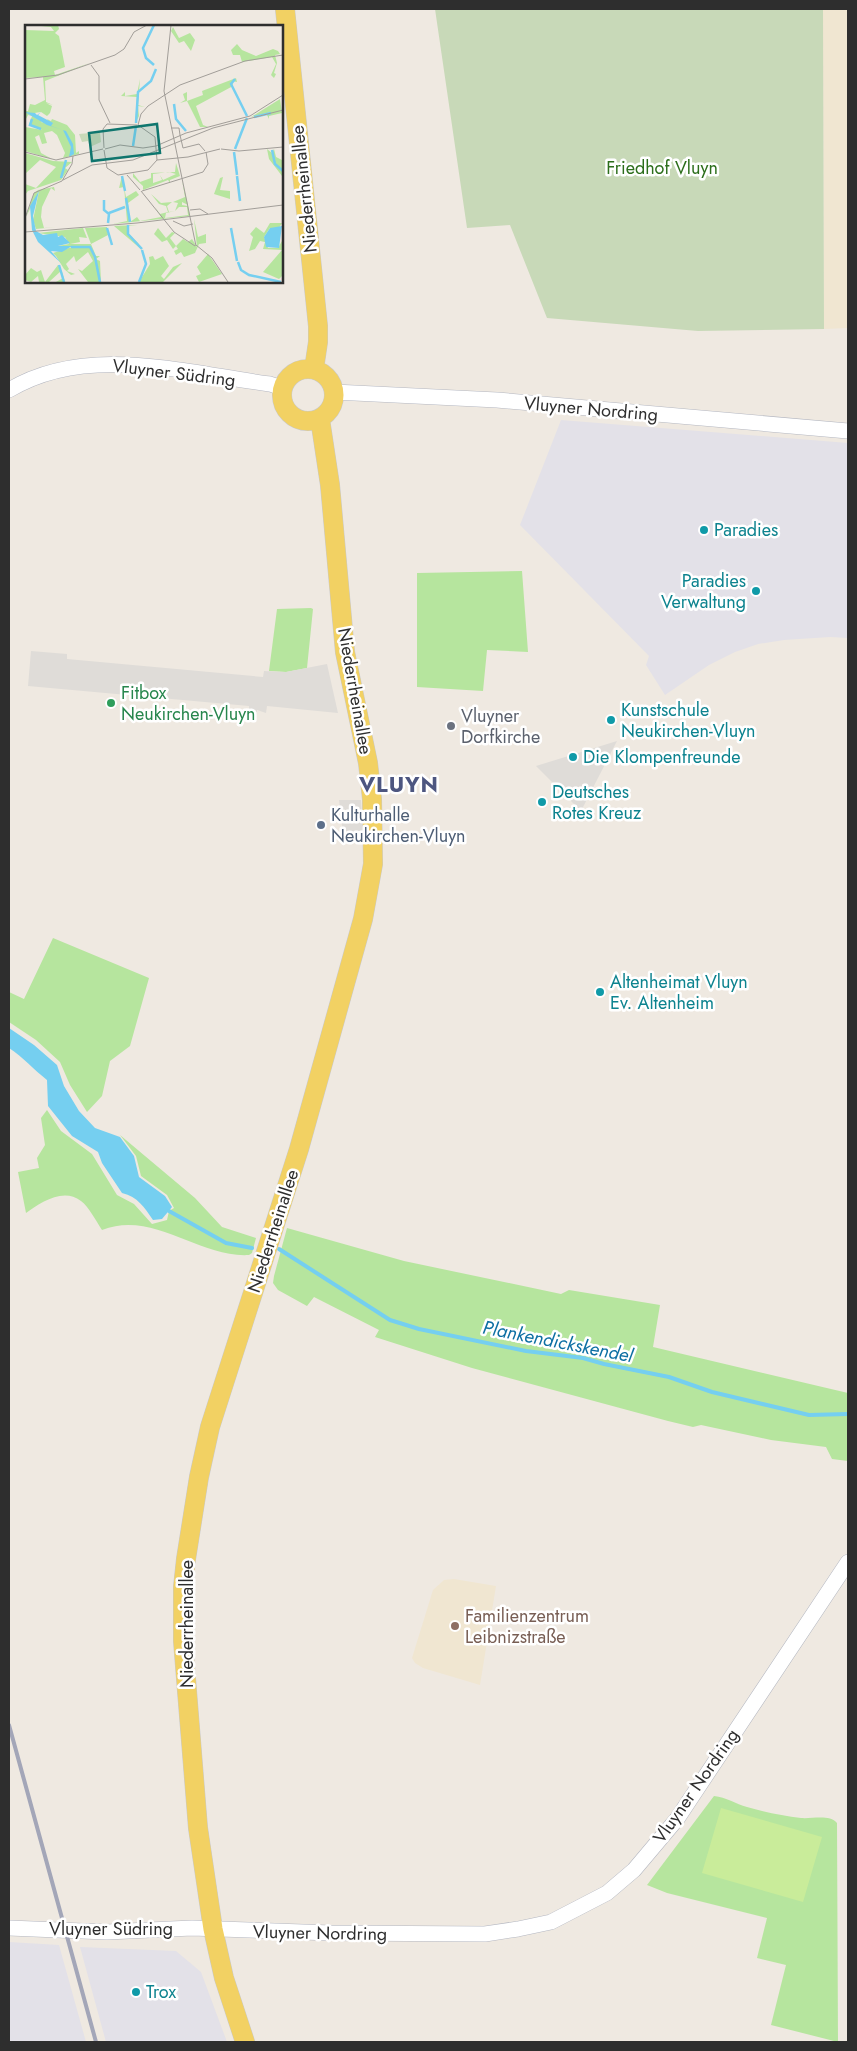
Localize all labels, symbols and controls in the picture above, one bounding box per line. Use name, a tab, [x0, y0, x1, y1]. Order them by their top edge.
inset map	[25, 25, 282, 282]
street label: Niederrheinallee	[284, 124, 324, 254]
park label: Friedhof Vluyn	[606, 155, 718, 181]
street label: Vluyner Südring	[111, 353, 237, 393]
street label: Vluyner Nordring	[523, 390, 659, 428]
place label: Paradies	[714, 517, 778, 543]
marker: Paradies	[698, 524, 710, 536]
place label: Paradies Verwaltung	[661, 568, 746, 615]
marker: Paradies Verwaltung	[750, 585, 762, 597]
street label: Niederrheinallee	[331, 626, 379, 756]
place label: Fitbox Neukirchen-Vluyn	[121, 680, 256, 727]
marker: Fitbox Neukirchen-Vluyn	[105, 697, 117, 709]
place label: Kunstschule Neukirchen-Vluyn	[621, 697, 756, 744]
place label: Vluyner Dorfkirche	[461, 703, 540, 750]
marker: Kunstschule Neukirchen-Vluyn	[605, 714, 617, 726]
marker: Vluyner Dorfkirche	[445, 720, 457, 732]
place label: Die Klompenfreunde	[583, 744, 741, 770]
marker: Die Klompenfreunde	[567, 751, 579, 763]
district label: VLUYN	[358, 768, 439, 800]
place label: Deutsches Rotes Kreuz	[552, 779, 642, 826]
marker: Deutsches Rotes Kreuz	[536, 796, 548, 808]
place label: Kulturhalle Neukirchen-Vluyn	[331, 802, 466, 849]
marker: Kulturhalle Neukirchen-Vluyn	[315, 819, 327, 831]
place label: Altenheimat Vluyn Ev. Altenheim	[610, 969, 748, 1016]
marker: Altenheimat Vluyn Ev. Altenheim	[594, 986, 606, 998]
street label: Niederrheinallee	[241, 1166, 305, 1296]
water label: Plankendickskendel	[481, 1314, 636, 1369]
street label: Niederrheinallee	[174, 1560, 200, 1688]
place label: Familienzentrum Leibnizstraße	[465, 1603, 589, 1650]
marker: Familienzentrum Leibnizstraße	[449, 1620, 461, 1632]
street label: Vluyner Nordring	[647, 1723, 745, 1849]
street label: Vluyner Südring	[49, 1916, 173, 1942]
street label: Vluyner Nordring	[253, 1919, 387, 1947]
place label: Trox	[146, 1979, 176, 2005]
marker: Trox	[130, 1986, 142, 1998]

